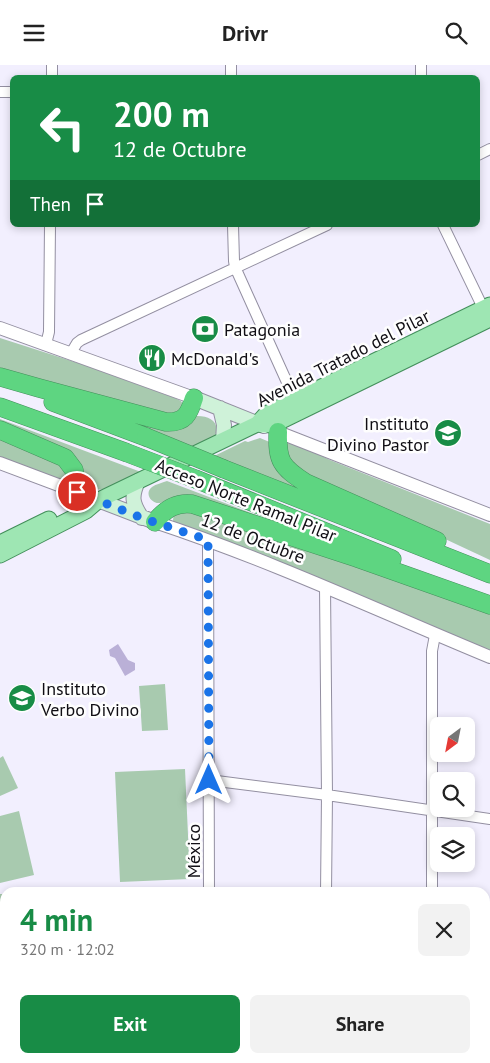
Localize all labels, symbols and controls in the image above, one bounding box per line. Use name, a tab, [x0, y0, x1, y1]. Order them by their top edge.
icon: menu	[20, 19, 48, 47]
text: Drivr	[222, 19, 268, 47]
icon: search	[442, 19, 470, 47]
text: 200 m	[113, 91, 210, 137]
icon: left	[30, 95, 95, 160]
text: 12 de Octubre	[113, 135, 247, 163]
icon: arrive	[81, 190, 109, 218]
text: Then	[30, 192, 71, 216]
street label: Avenida Tratado del Pilar	[252, 304, 434, 412]
bank icon: Patagonia	[190, 314, 220, 344]
place label: Patagonia	[224, 318, 300, 341]
restaurant icon: McDonald's	[137, 343, 167, 373]
place label: McDonald's	[171, 347, 259, 370]
place label: Instituto Divino Pastor	[327, 412, 429, 456]
school or university icon: Instituto Divino Pastor	[433, 418, 463, 448]
street label: Acceso Norte Ramal Pilar	[152, 453, 340, 547]
pin	[56, 471, 98, 513]
icon: arrive	[63, 478, 91, 506]
street label: 12 de Octubre	[198, 508, 308, 568]
place label: Instituto Verbo Divino	[40, 677, 139, 721]
school or university icon: Instituto Verbo Divino	[7, 683, 37, 713]
north arrow	[430, 717, 475, 763]
map controls	[430, 717, 475, 872]
position arrow	[182, 753, 234, 805]
button: search	[430, 772, 475, 817]
street label: México	[182, 824, 205, 878]
button: layers	[430, 827, 475, 872]
text: 4 min	[20, 900, 93, 939]
button: close	[418, 904, 470, 956]
text: 320 m · 12:02	[20, 939, 115, 959]
button: Exit	[20, 995, 240, 1053]
button: Share	[250, 995, 470, 1053]

